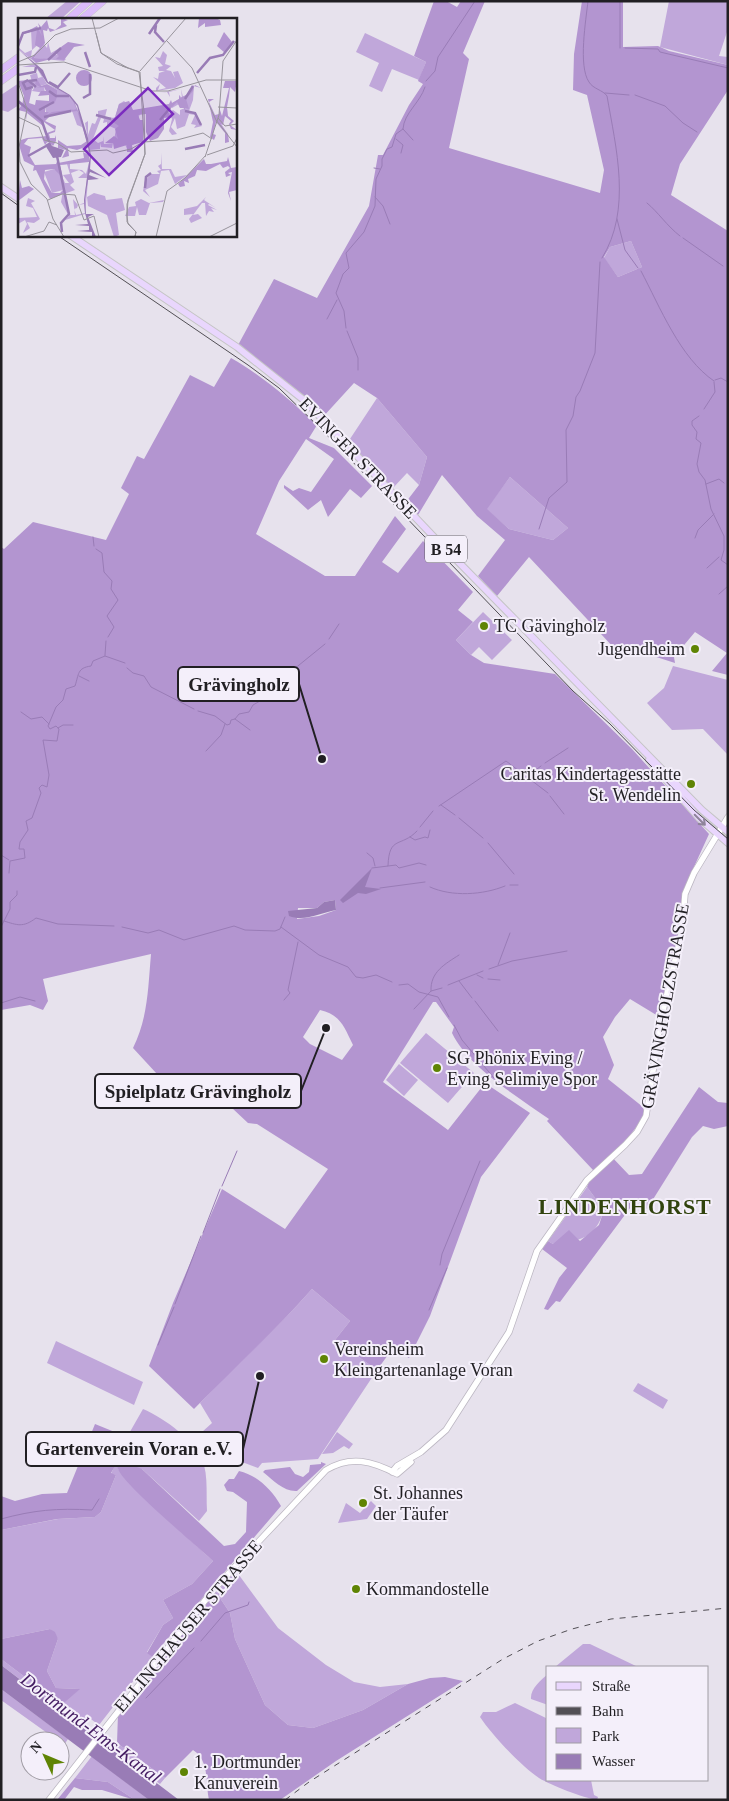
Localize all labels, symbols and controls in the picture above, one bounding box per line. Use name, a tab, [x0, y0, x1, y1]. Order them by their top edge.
inset map	[18, 18, 236, 236]
street label: EVINGER STRASSE	[295, 393, 421, 523]
road number: B 54	[425, 536, 467, 562]
place label: TC Gävingholz	[494, 616, 605, 636]
marker: TC Gävingholz	[478, 620, 490, 632]
place label: Jugendheim	[598, 639, 685, 659]
marker: Jugendheim	[689, 643, 701, 655]
callout: Grävingholz	[178, 667, 299, 701]
text: Grävingholz	[188, 674, 290, 695]
place label: Caritas Kindertagesstätte St. Wendelin	[501, 764, 681, 805]
marker: Caritas Kindertagesstätte St. Wendelin	[685, 778, 697, 790]
one-way arrow	[694, 813, 706, 826]
street label: GRÄVINGHOLZSTRASSE	[637, 902, 693, 1110]
place label: SG Phönix Eving / Eving Selimiye Spor	[447, 1048, 597, 1089]
marker: SG Phönix Eving / Eving Selimiye Spor	[431, 1062, 443, 1074]
callout: Spielplatz Grävingholz	[95, 1074, 301, 1108]
text: Spielplatz Grävingholz	[105, 1081, 292, 1102]
district label: LINDENHORST	[538, 1194, 712, 1219]
place label: Vereinsheim Kleingartenanlage Voran	[334, 1339, 513, 1380]
marker: Vereinsheim Kleingartenanlage Voran	[318, 1353, 330, 1365]
callout: Gartenverein Voran e.V.	[26, 1432, 243, 1466]
text: Gartenverein Voran e.V.	[36, 1438, 232, 1459]
place label: St. Johannes der Täufer	[373, 1483, 463, 1524]
marker: St. Johannes der Täufer	[357, 1497, 369, 1509]
street label: ELLINGHAUSER STRASSE	[110, 1536, 266, 1716]
place label: Kommandostelle	[366, 1579, 489, 1599]
marker: Kommandostelle	[350, 1583, 362, 1595]
legend	[546, 1666, 709, 1781]
water label: Dortmund-Ems-Kanal	[16, 1668, 165, 1788]
text: Straße	[592, 1678, 631, 1694]
text: Bahn	[592, 1703, 624, 1719]
text: Park	[592, 1728, 620, 1744]
north arrow	[20, 1731, 70, 1781]
text: N	[27, 1738, 45, 1756]
place label: 1. Dortmunder Kanuverein	[194, 1752, 300, 1793]
text: Wasser	[592, 1753, 635, 1769]
marker: 1. Dortmunder Kanuverein	[178, 1766, 190, 1778]

